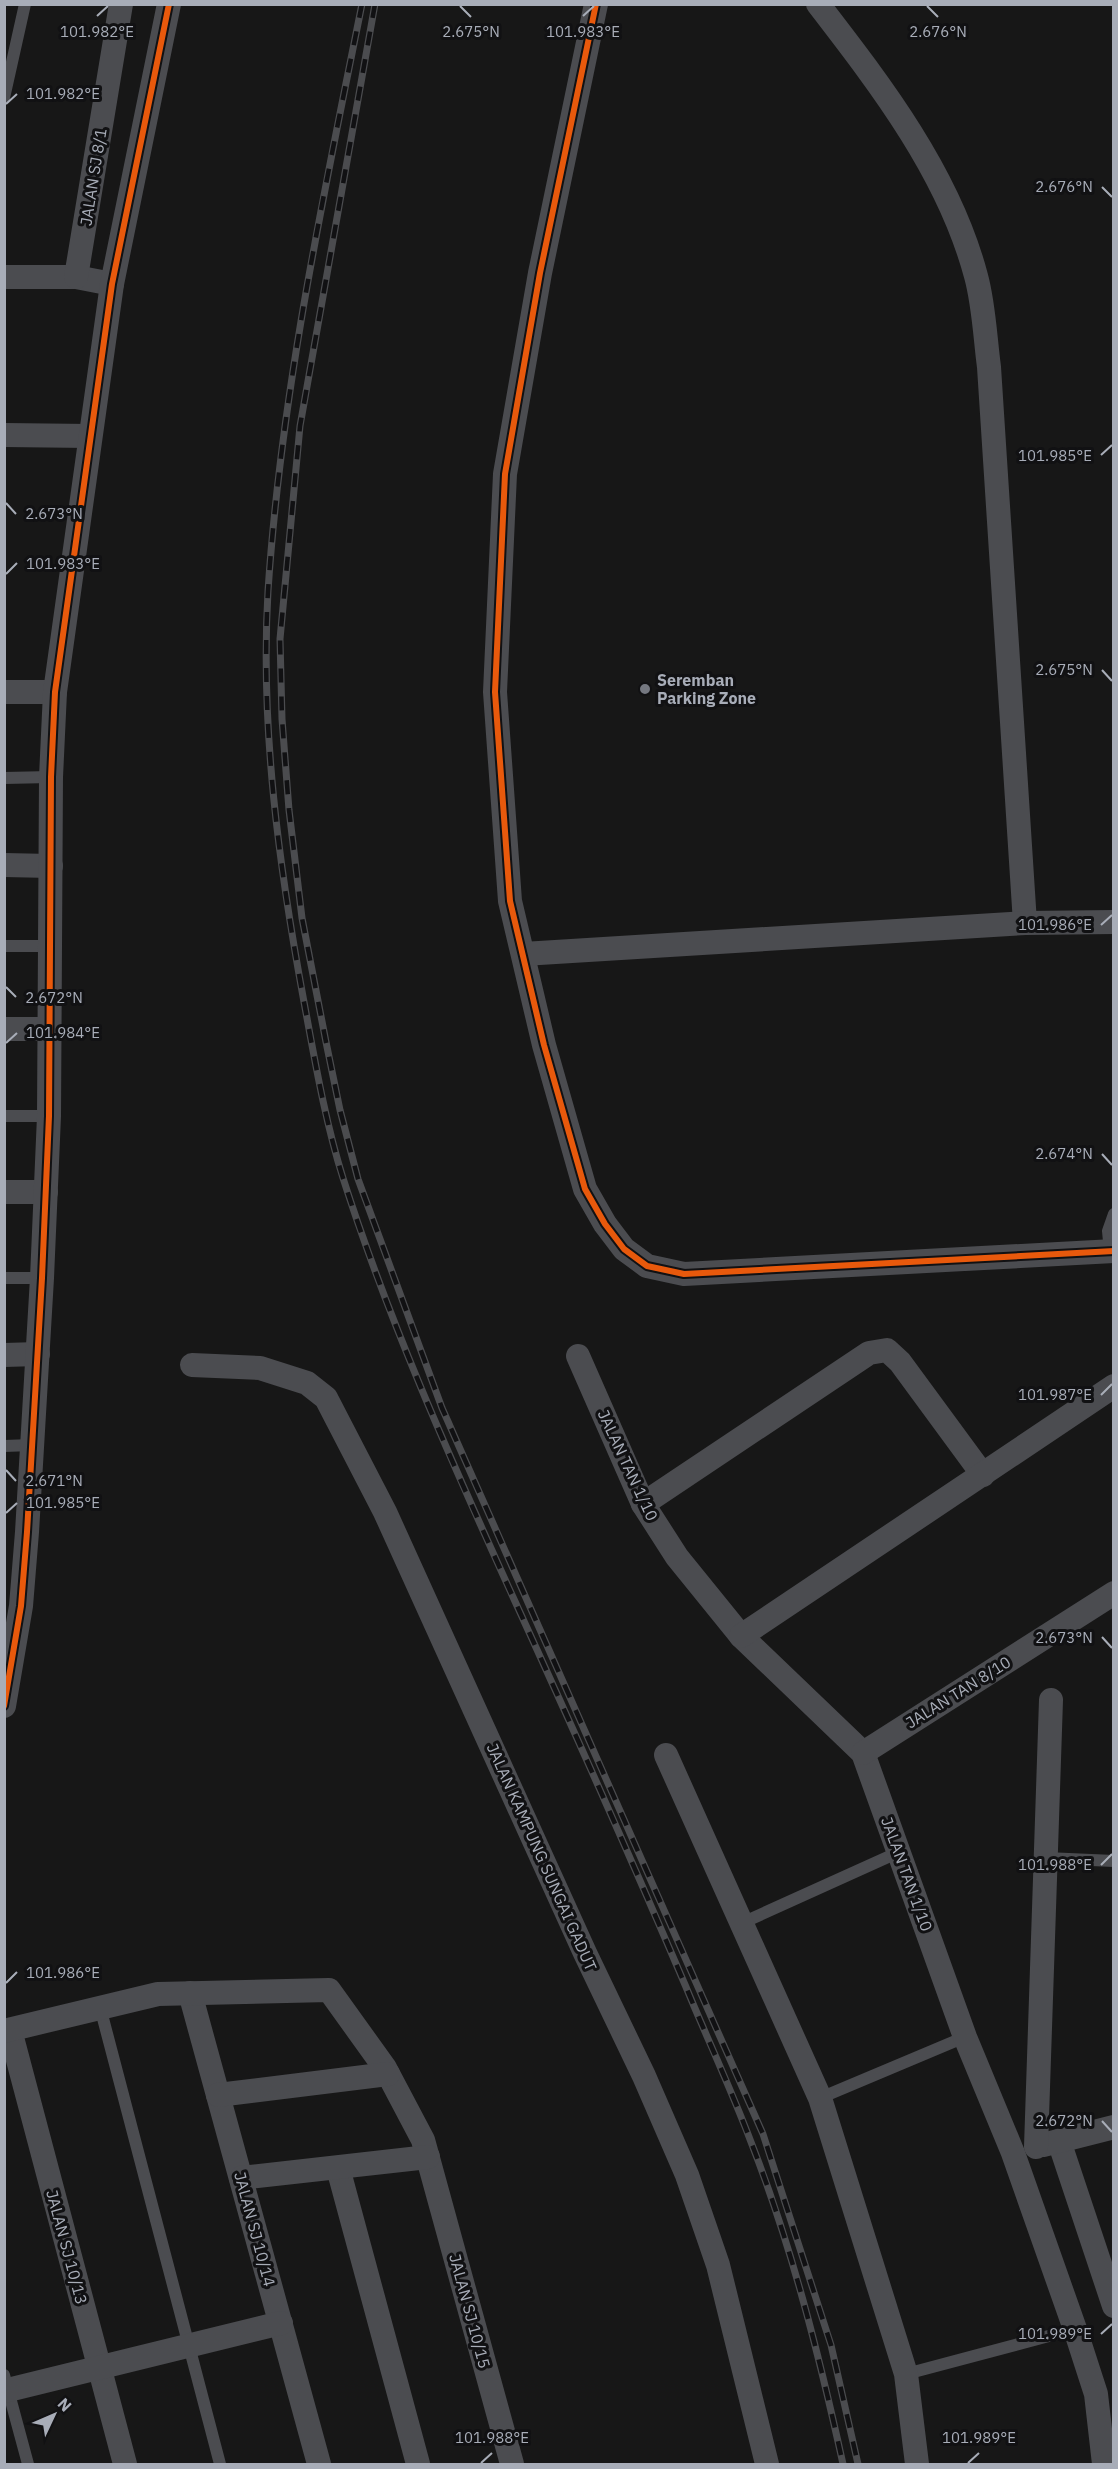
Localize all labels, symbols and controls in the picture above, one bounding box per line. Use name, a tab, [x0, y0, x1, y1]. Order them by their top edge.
text: 101.982°E	[60, 22, 134, 41]
text: 2.675°N	[442, 22, 500, 41]
text: 101.983°E	[546, 22, 620, 41]
text: 2.676°N	[909, 22, 967, 41]
text: 101.982°E	[26, 84, 100, 103]
street label: JALAN SJ 8/1	[75, 127, 111, 227]
text: 2.676°N	[1035, 177, 1093, 196]
text: 101.985°E	[1018, 446, 1092, 465]
text: 2.673°N	[25, 504, 83, 523]
text: 101.983°E	[26, 554, 100, 573]
text: 2.675°N	[1035, 660, 1093, 679]
place label: Seremban Parking Zone	[657, 670, 756, 708]
marker: Seremban Parking Zone	[638, 682, 652, 696]
text: 101.986°E	[1018, 915, 1092, 934]
text: 2.672°N	[25, 988, 83, 1007]
text: 101.984°E	[26, 1023, 100, 1042]
text: 2.674°N	[1035, 1144, 1093, 1163]
text: 101.987°E	[1018, 1385, 1092, 1404]
street label: JALAN TAN 1/10	[594, 1406, 662, 1524]
text: 2.671°N	[25, 1471, 83, 1490]
text: 101.985°E	[26, 1493, 100, 1512]
text: 2.673°N	[1035, 1628, 1093, 1647]
street label: JALAN TAN 8/10	[902, 1652, 1014, 1732]
street label: JALAN KAMPUNG SUNGAI GADUT	[483, 1740, 601, 1974]
street label: JALAN TAN 1/10	[877, 1814, 937, 1934]
text: 101.988°E	[1018, 1855, 1092, 1874]
text: 101.986°E	[26, 1963, 100, 1982]
text: 2.672°N	[1035, 2111, 1093, 2130]
street label: JALAN SJ 10/14	[230, 2170, 280, 2288]
street label: JALAN SJ 10/13	[42, 2188, 92, 2306]
street label: JALAN SJ 10/15	[445, 2252, 495, 2370]
text: 101.989°E	[1018, 2324, 1092, 2343]
north arrow	[24, 2385, 84, 2445]
text: N	[54, 2393, 76, 2416]
text: 101.988°E	[455, 2428, 529, 2447]
text: 101.989°E	[942, 2428, 1016, 2447]

